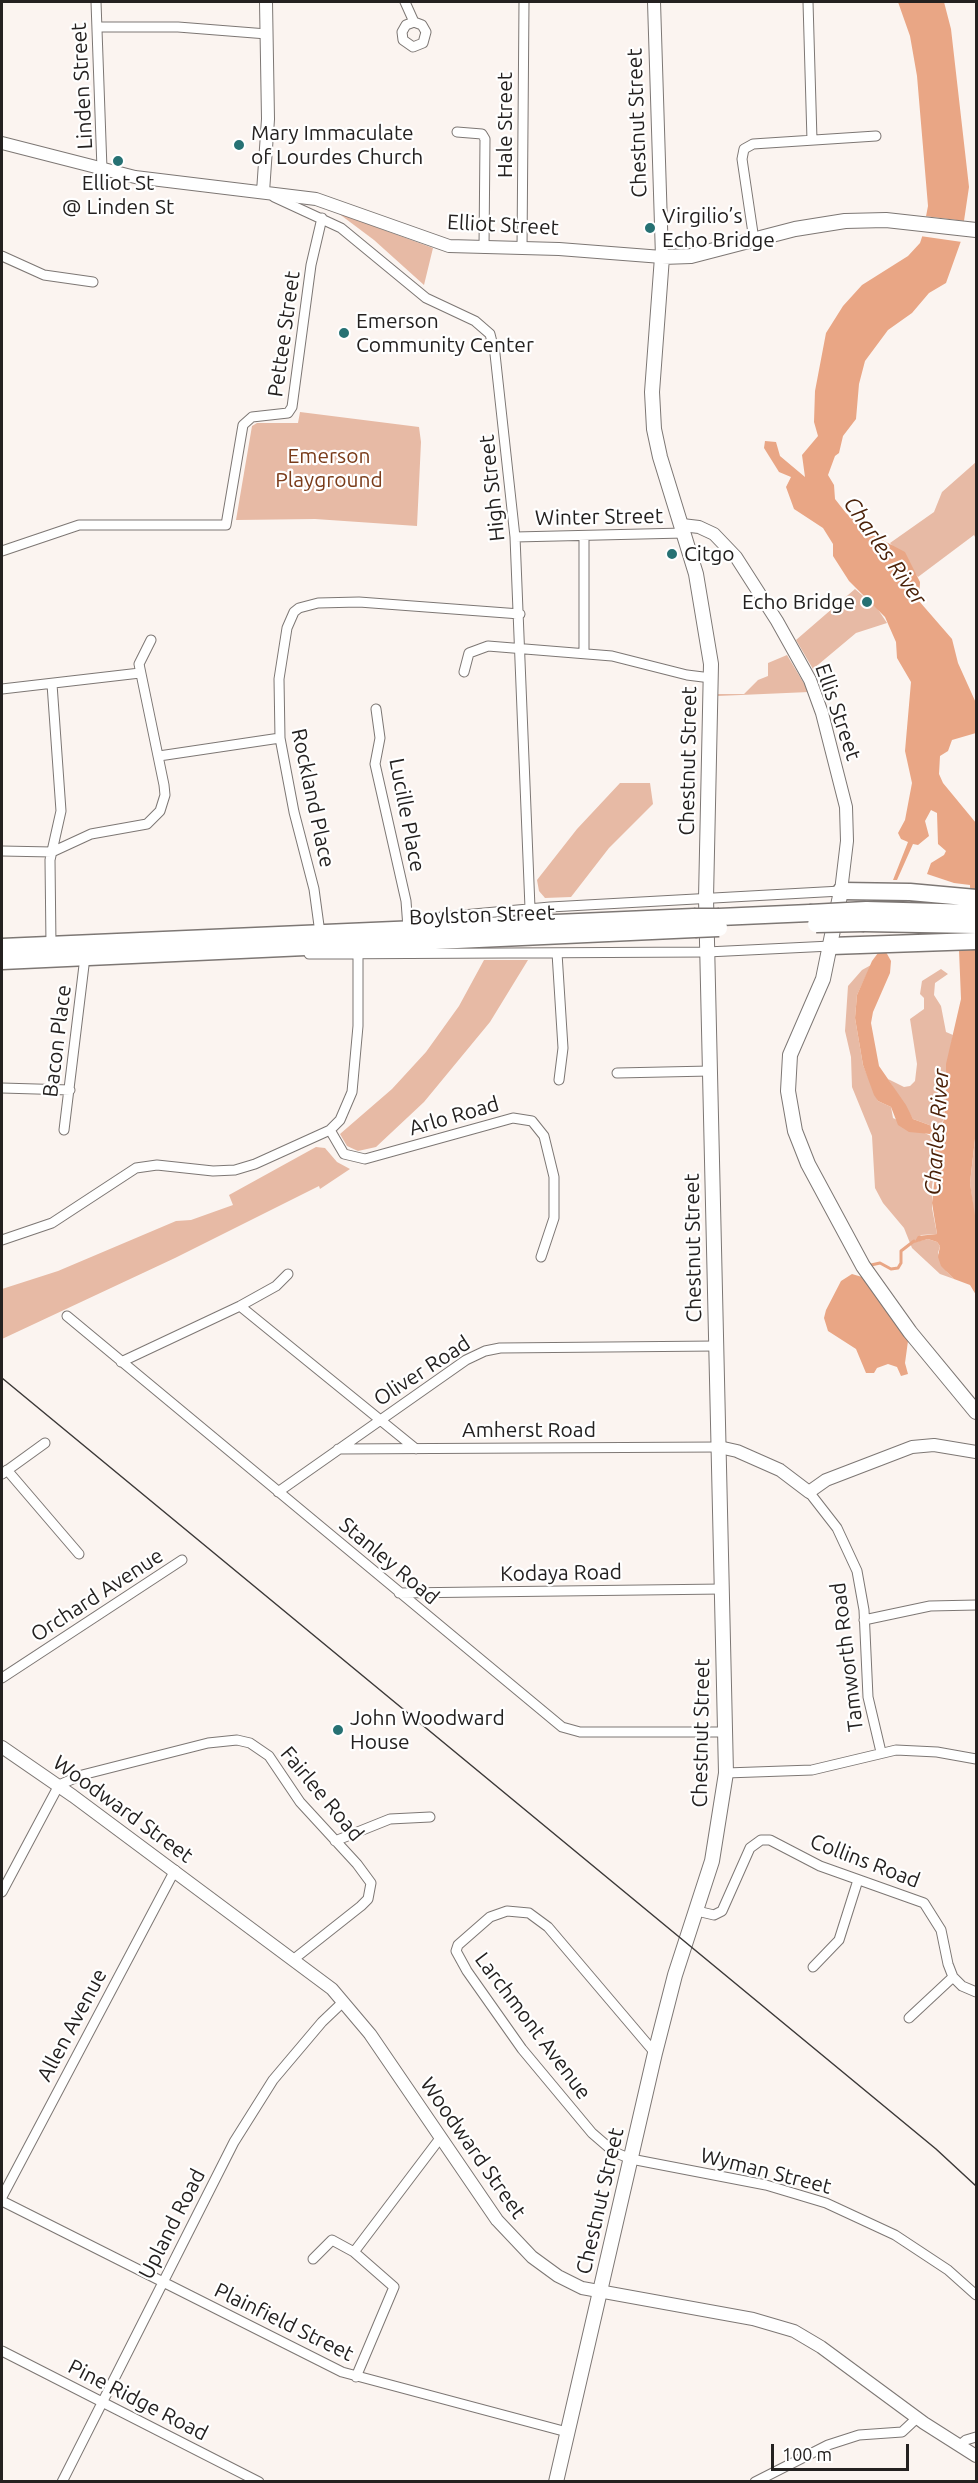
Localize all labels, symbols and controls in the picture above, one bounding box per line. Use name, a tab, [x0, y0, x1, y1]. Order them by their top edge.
street label: Linden Street	[66, 22, 98, 150]
street label: Chestnut Street	[622, 48, 652, 198]
street label: Hale Street	[492, 72, 518, 178]
place label: Mary Immaculate of Lourdes Church	[251, 120, 423, 170]
marker: Mary Immaculate of Lourdes Church	[232, 138, 246, 152]
marker: Elliot St @ Linden St	[111, 154, 125, 168]
place label: Elliot St @ Linden St	[62, 170, 174, 220]
place label: Virgilio’s Echo Bridge	[662, 203, 775, 253]
street label: Elliot Street	[446, 209, 560, 241]
marker: Virgilio’s Echo Bridge	[643, 221, 657, 235]
street label: Pettee Street	[263, 269, 305, 399]
place label: Emerson Community Center	[356, 308, 534, 358]
marker: Emerson Community Center	[337, 326, 351, 340]
street label: High Street	[474, 433, 510, 543]
park label: Emerson Playground	[275, 443, 383, 493]
water label: Charles River	[838, 492, 932, 610]
street label: Winter Street	[535, 503, 663, 531]
place label: Citgo	[684, 541, 735, 567]
marker: Citgo	[665, 547, 679, 561]
place label: Echo Bridge	[742, 589, 855, 615]
marker: Echo Bridge	[860, 595, 874, 609]
street label: Ellis Street	[810, 660, 866, 764]
street label: Chestnut Street	[674, 686, 702, 836]
street label: Rockland Place	[286, 726, 340, 870]
street label: Lucille Place	[384, 756, 430, 874]
street label: Boylston Street	[408, 900, 556, 930]
street label: Bacon Place	[38, 983, 76, 1099]
water label: Charles River	[919, 1068, 955, 1196]
street label: Arlo Road	[406, 1091, 502, 1141]
street label: Chestnut Street	[679, 1173, 707, 1323]
street label: Oliver Road	[369, 1331, 475, 1411]
street label: Amherst Road	[462, 1417, 596, 1443]
street label: Stanley Road	[334, 1512, 444, 1610]
street label: Orchard Avenue	[26, 1543, 168, 1647]
street label: Kodaya Road	[500, 1559, 622, 1587]
street label: Tamworth Road	[825, 1581, 869, 1733]
street label: Chestnut Street	[687, 1658, 715, 1808]
place label: John Woodward House	[350, 1705, 505, 1755]
marker: John Woodward House	[331, 1723, 345, 1737]
street label: Fairlee Road	[275, 1741, 369, 1847]
street label: Woodward Street	[48, 1750, 198, 1868]
street label: Collins Road	[807, 1829, 923, 1893]
street label: Larchmont Avenue	[470, 1948, 596, 2104]
street label: Allen Avenue	[32, 1964, 112, 2086]
street label: Woodward Street	[415, 2072, 531, 2224]
street label: Chestnut Street	[571, 2125, 629, 2277]
street label: Wyman Street	[698, 2143, 834, 2199]
street label: Upland Road	[133, 2165, 211, 2283]
street label: Plainfield Street	[210, 2277, 358, 2367]
street label: Pine Ridge Road	[64, 2354, 212, 2446]
scale bar	[774, 2432, 912, 2470]
text: 100 m	[782, 2444, 832, 2464]

